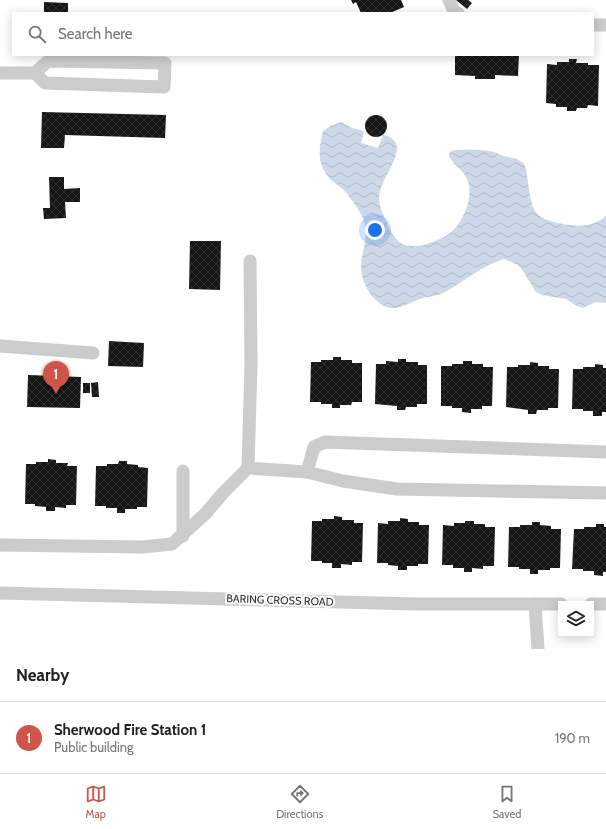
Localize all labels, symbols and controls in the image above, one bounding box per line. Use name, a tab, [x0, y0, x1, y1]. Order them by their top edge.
search box	[12, 12, 594, 56]
icon: search	[26, 23, 48, 45]
text: Search here	[58, 25, 133, 43]
your location	[365, 220, 385, 240]
pin: 1	[43, 361, 69, 394]
street label: BARING CROSS ROAD	[226, 591, 334, 609]
map controls	[558, 601, 594, 637]
button: layers	[558, 601, 594, 637]
text: Nearby	[16, 665, 69, 685]
text: Sherwood Fire Station 1	[54, 721, 206, 739]
text: 1	[27, 730, 31, 746]
text: 190 m	[555, 730, 590, 746]
text: Public building	[54, 739, 134, 755]
tab: Map	[85, 783, 107, 821]
tab: Directions	[276, 783, 323, 821]
tab: Saved	[493, 783, 521, 821]

